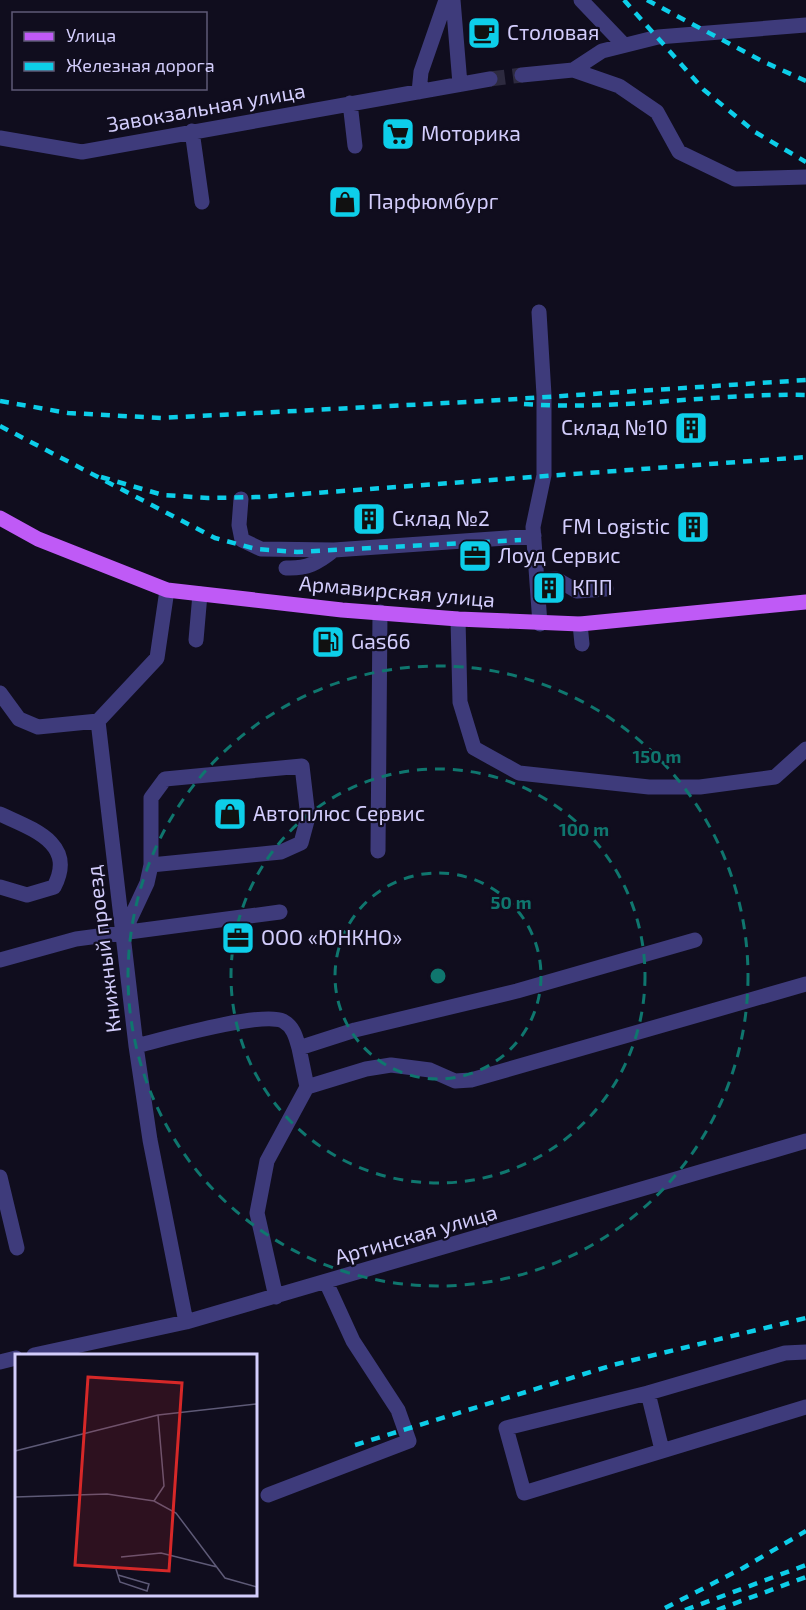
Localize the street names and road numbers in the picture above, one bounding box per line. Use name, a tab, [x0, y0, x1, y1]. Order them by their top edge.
street label: Завокзальная улица	[104, 77, 307, 137]
street label: Армавирская улица	[298, 569, 496, 613]
street label: Книжный проезд	[80, 864, 125, 1034]
street label: Артинская улица	[331, 1198, 500, 1270]

